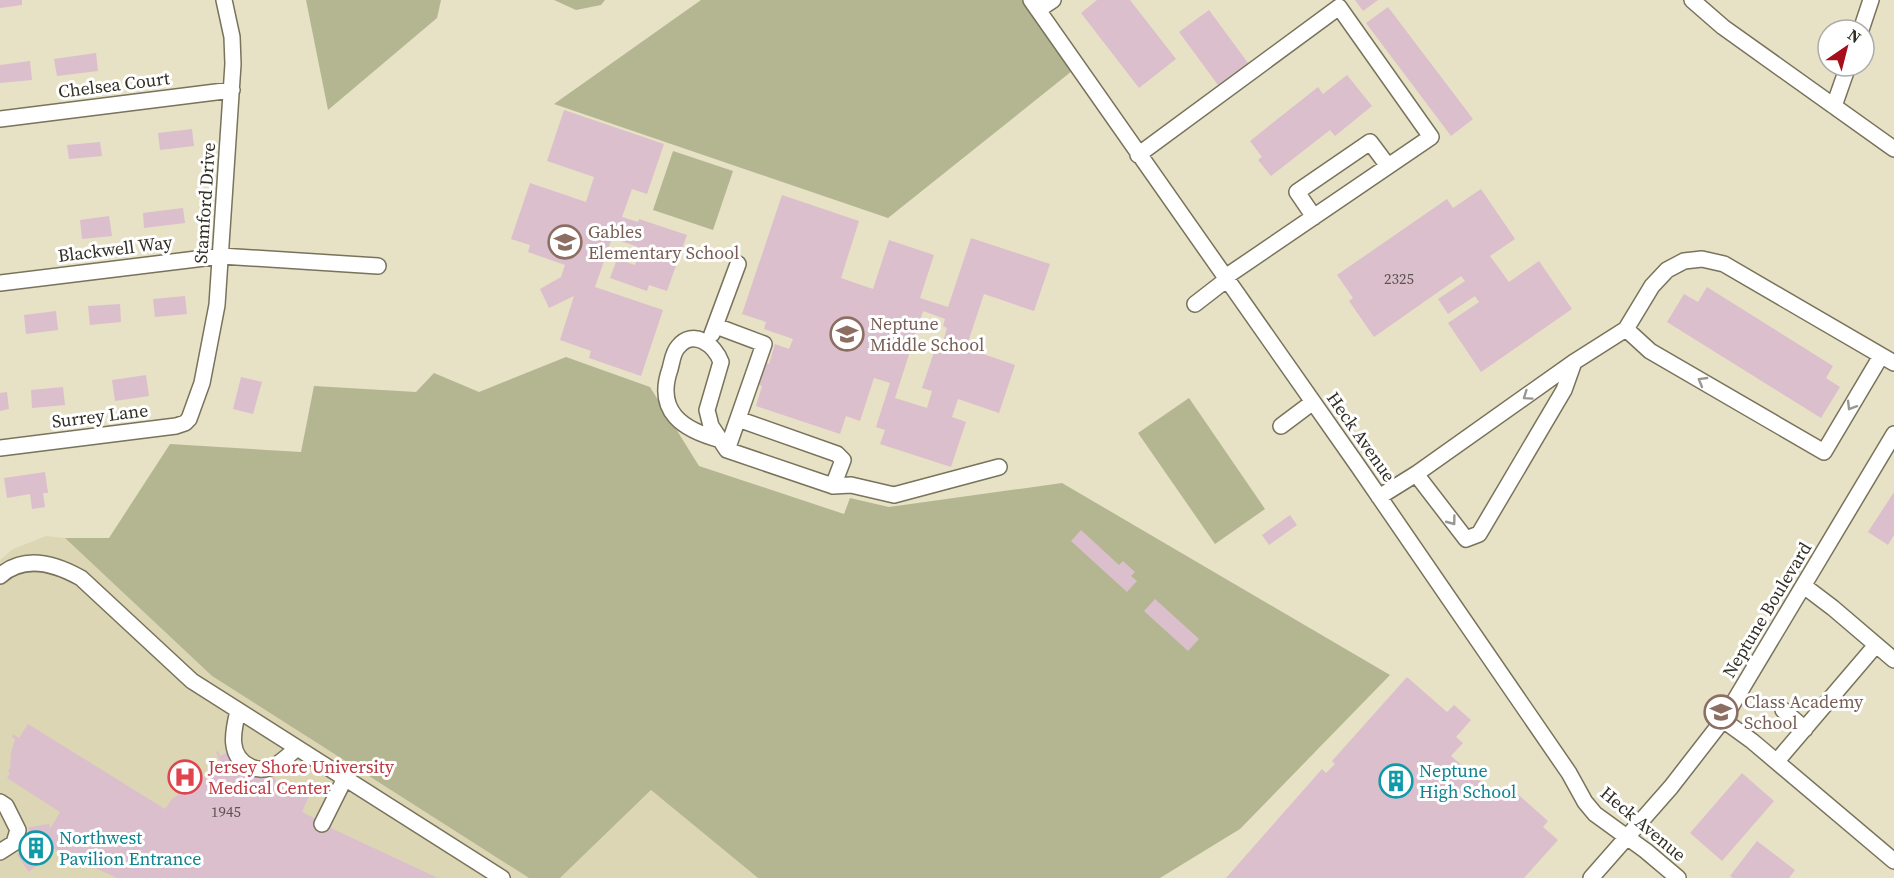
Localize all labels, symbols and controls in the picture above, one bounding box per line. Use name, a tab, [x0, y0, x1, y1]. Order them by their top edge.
north arrow	[1816, 18, 1876, 78]
text: N	[1844, 23, 1866, 48]
street label: Chelsea Court	[57, 65, 171, 104]
street label: Stamford Drive	[188, 142, 221, 264]
place label: Gables Elementary School	[588, 219, 739, 265]
school or university icon: Gables Elementary School	[547, 224, 583, 260]
street label: Blackwell Way	[56, 229, 174, 268]
house number: 2325	[1384, 268, 1414, 289]
place label: Neptune Middle School	[870, 311, 984, 357]
school or university icon: Neptune Middle School	[829, 316, 865, 352]
one-way arrow	[1697, 377, 1708, 389]
street label: Heck Avenue	[1321, 387, 1402, 487]
one-way arrow	[1522, 389, 1533, 400]
street label: Surrey Lane	[50, 397, 150, 434]
one-way arrow	[1847, 400, 1859, 410]
one-way arrow	[1444, 515, 1455, 526]
street label: Neptune Boulevard	[1716, 537, 1817, 682]
place label: Class Academy School	[1744, 689, 1864, 735]
school or university icon: Class Academy School	[1703, 694, 1739, 730]
place label: Jersey Shore University Medical Center	[207, 754, 395, 800]
place label: Neptune High School	[1419, 758, 1516, 804]
hospital icon: Jersey Shore University Medical Center	[167, 759, 203, 795]
building icon: Neptune High School	[1378, 763, 1414, 799]
street label: Heck Avenue	[1595, 780, 1691, 867]
house number: 1945	[211, 801, 241, 822]
place label: Northwest Pavilion Entrance	[59, 825, 201, 871]
building icon: Northwest Pavilion Entrance	[18, 830, 54, 866]

